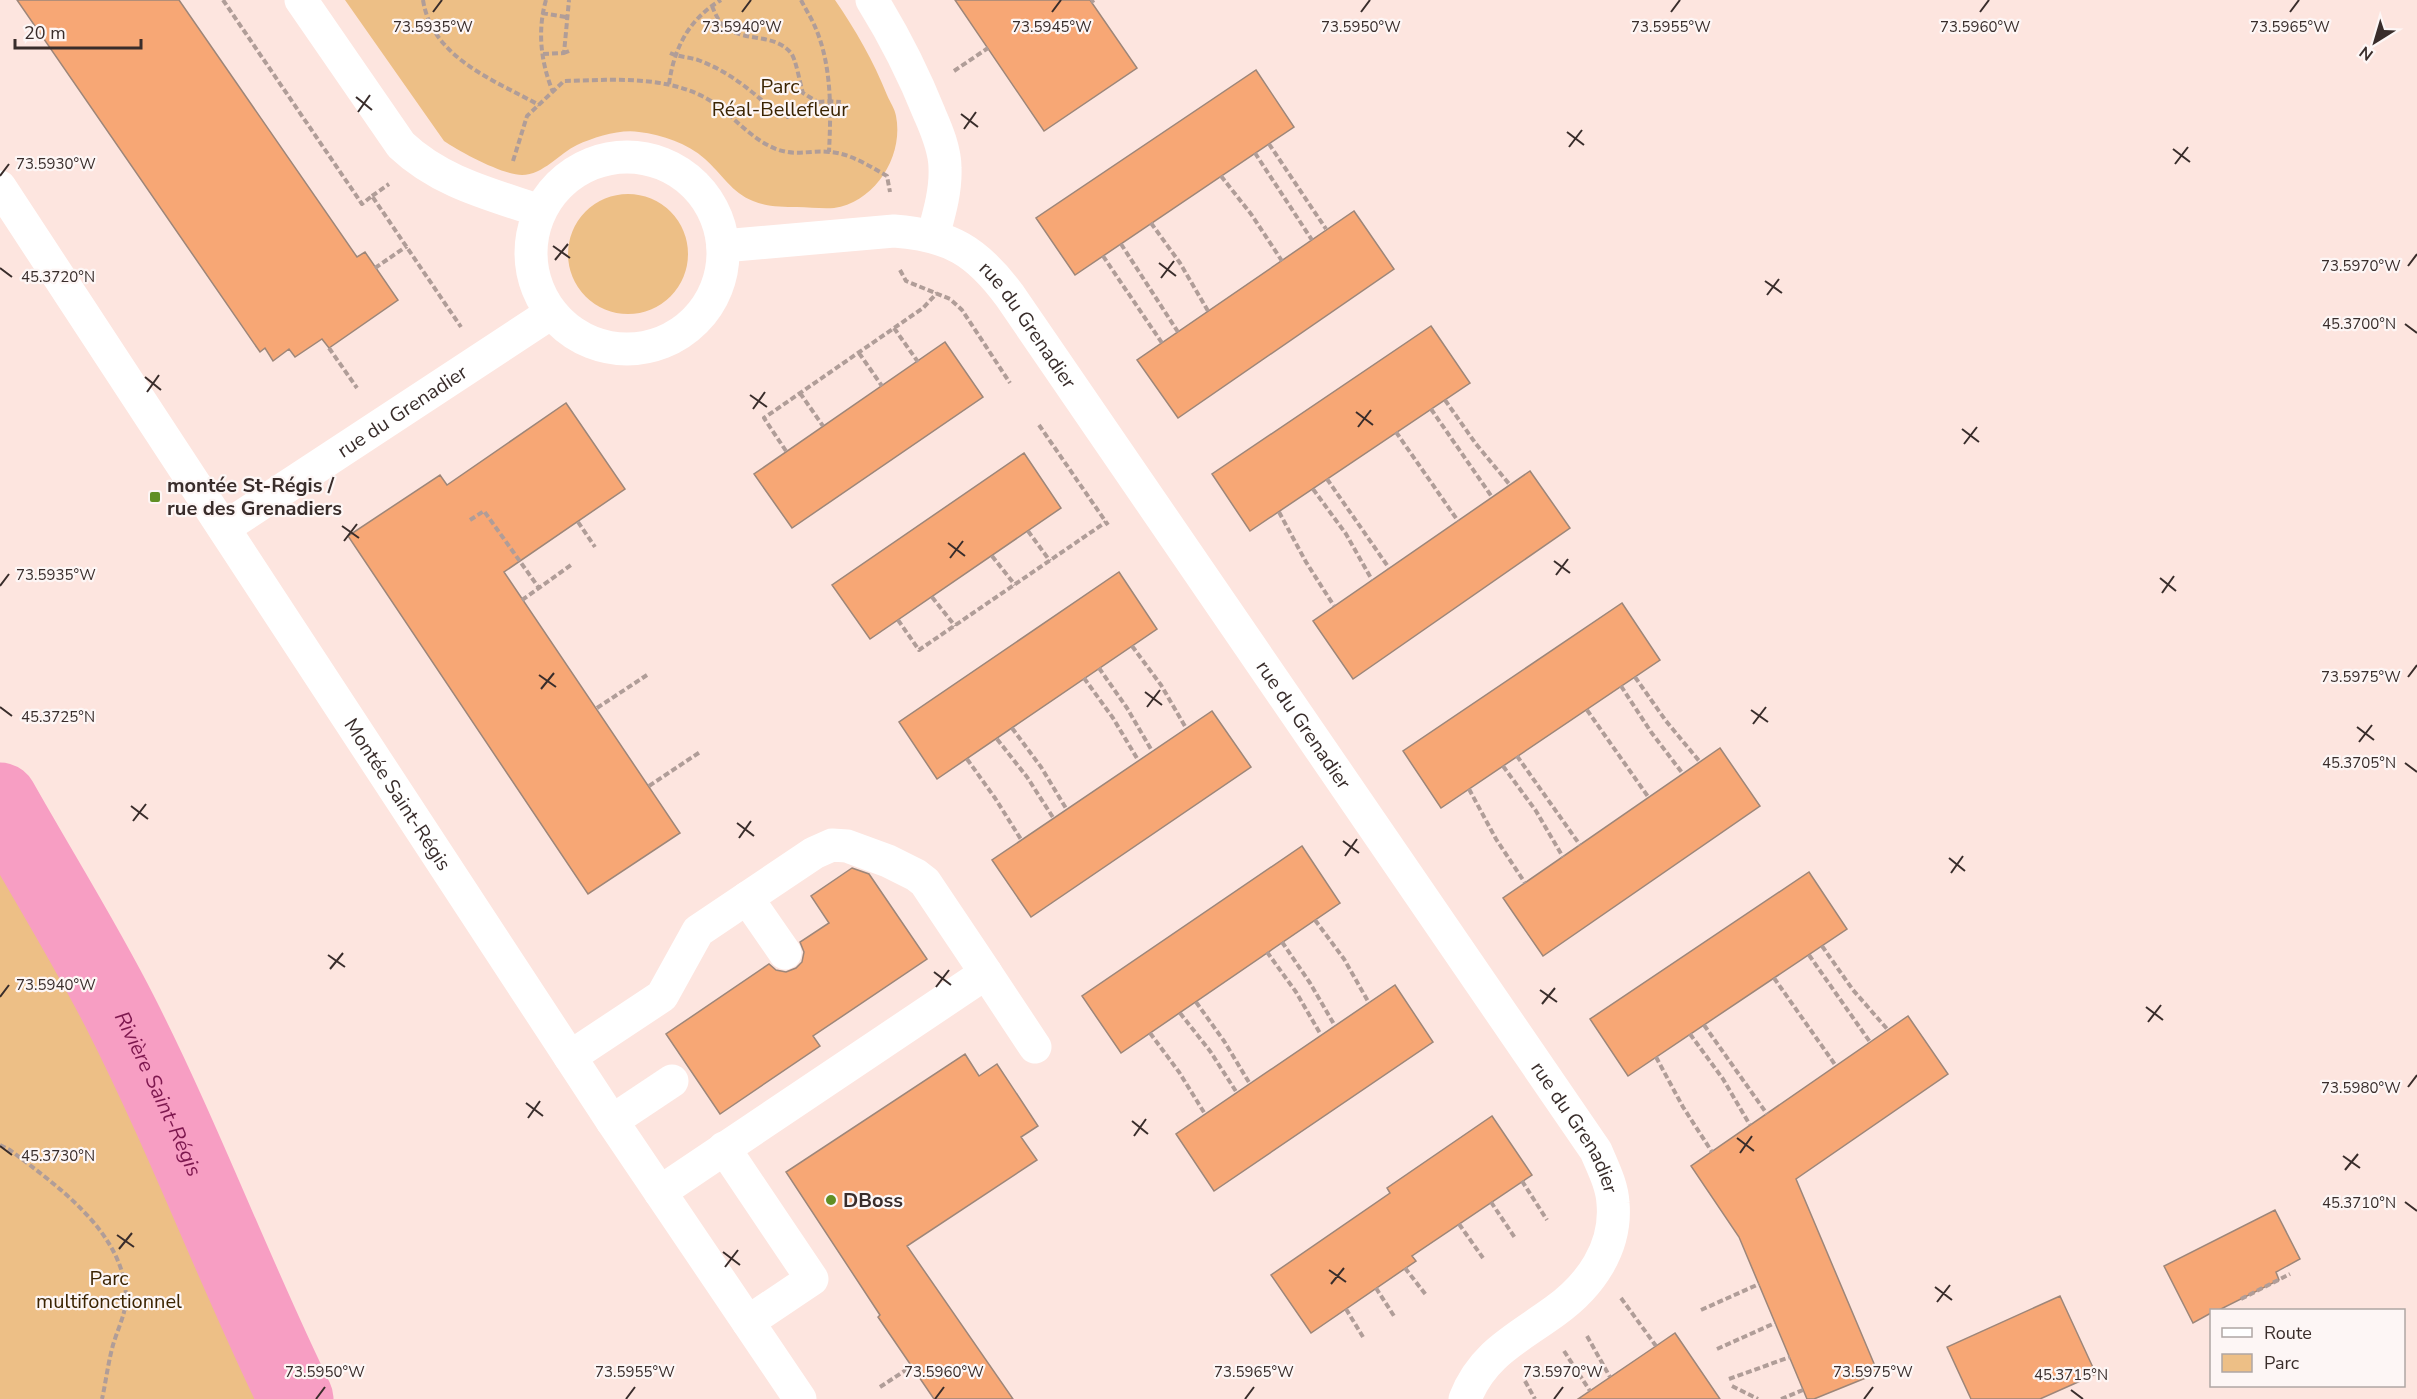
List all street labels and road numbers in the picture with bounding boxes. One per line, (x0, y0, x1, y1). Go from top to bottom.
street label: rue du Grenadier (973, 255, 1082, 394)
street label: rue du Grenadier (332, 359, 473, 464)
street label: rue du Grenadier (1250, 655, 1357, 795)
street label: Montée Saint-Régis (338, 713, 457, 876)
street label: rue du Grenadier (1524, 1056, 1624, 1196)

